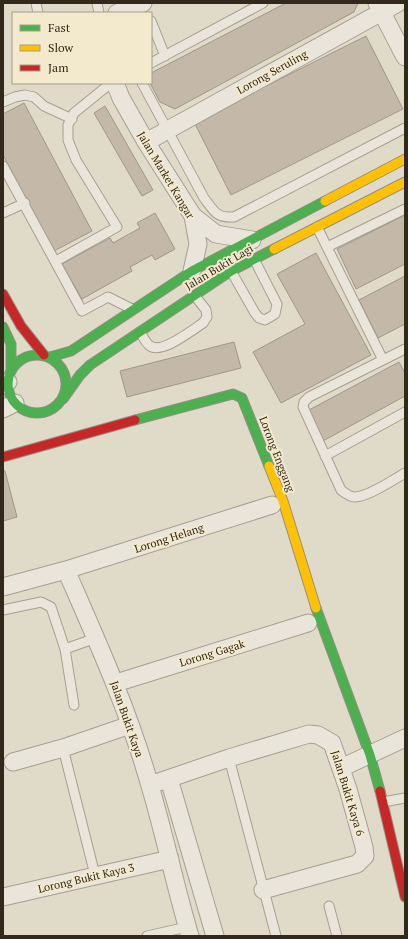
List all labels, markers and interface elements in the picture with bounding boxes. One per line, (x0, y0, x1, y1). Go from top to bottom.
legend (12, 12, 152, 84)
text: Fast (48, 20, 71, 35)
text: Slow (48, 40, 74, 55)
street label: Lorong Seruling (234, 47, 310, 97)
text: Jam (48, 60, 69, 75)
street label: Jalan Market Kangar (134, 129, 198, 222)
street label: Jalan Bukit Lagi (182, 241, 256, 293)
street label: Lorong Enggang (256, 414, 298, 494)
street label: Lorong Helang (133, 520, 206, 556)
street label: Lorong Gagak (178, 636, 247, 670)
street label: Jalan Bukit Kaya (107, 679, 147, 759)
street label: Jalan Bukit Kaya 6 (328, 749, 368, 837)
street label: Lorong Bukit Kaya 3 (36, 860, 136, 896)

